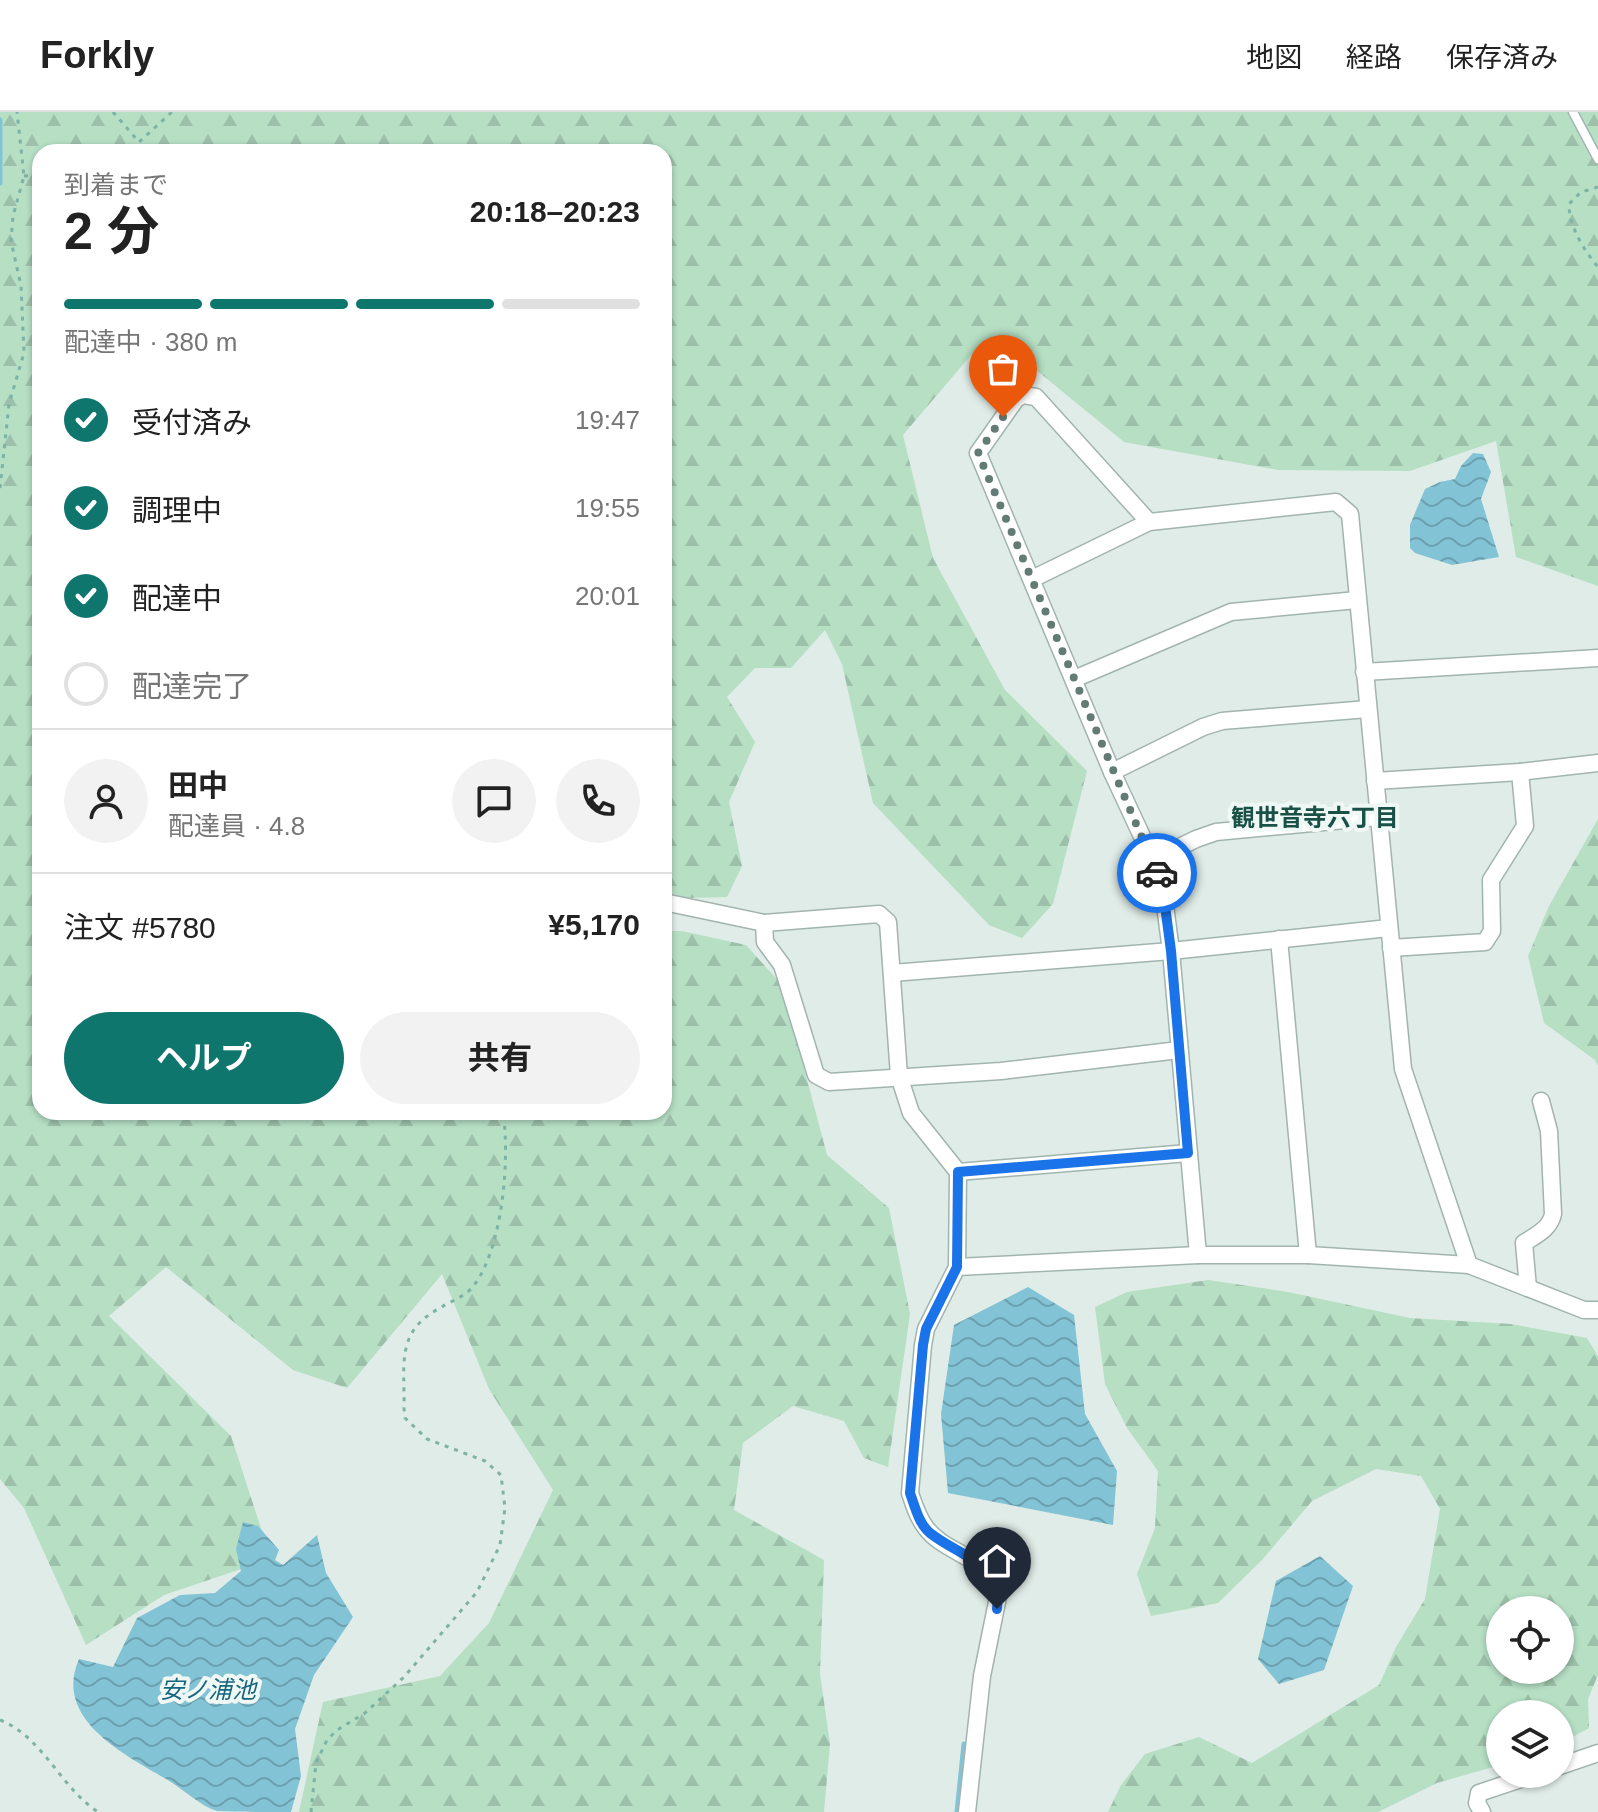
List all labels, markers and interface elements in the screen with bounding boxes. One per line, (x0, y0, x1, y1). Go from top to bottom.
text: Forkly (40, 34, 154, 76)
text: 地図 (1246, 42, 1302, 73)
text: 経路 (1346, 42, 1402, 73)
text: 保存済み (1446, 42, 1558, 73)
text: 到着まで (64, 170, 168, 200)
text: 20:18–20:23 (470, 195, 640, 228)
text: 2 分 (64, 202, 159, 260)
text: 配達中 · 380 m (64, 327, 237, 357)
pin (969, 335, 1037, 417)
icon: bag (981, 347, 1025, 391)
icon: check (64, 398, 108, 442)
text: 19:47 (575, 405, 640, 435)
text: 受付済み (132, 406, 252, 439)
icon: check (64, 486, 108, 530)
text: 19:55 (575, 493, 640, 523)
text: 調理中 (132, 494, 222, 527)
icon: check (64, 574, 108, 618)
text: 20:01 (575, 581, 640, 611)
text: 配達中 (132, 582, 222, 615)
text: 配達完了 (132, 670, 252, 703)
button: person (64, 759, 148, 843)
button: chat (452, 759, 536, 843)
button: phone (556, 759, 640, 843)
text: 田中 (168, 769, 228, 802)
district label: 観世音寺六丁目 (1231, 804, 1399, 831)
text: 配達員 · 4.8 (168, 811, 305, 841)
courier (1117, 833, 1197, 913)
icon: car (1135, 851, 1179, 895)
text: ¥5,170 (548, 908, 640, 941)
text: 注文 #5780 (64, 911, 216, 944)
button: ヘルプ (64, 1012, 344, 1104)
button: 共有 (360, 1012, 640, 1104)
pin (963, 1527, 1031, 1609)
icon: home (975, 1539, 1019, 1583)
map controls (1486, 1596, 1574, 1788)
button: locate (1486, 1596, 1574, 1684)
water label: 安ノ浦池 (160, 1676, 258, 1703)
button: layers (1486, 1700, 1574, 1788)

